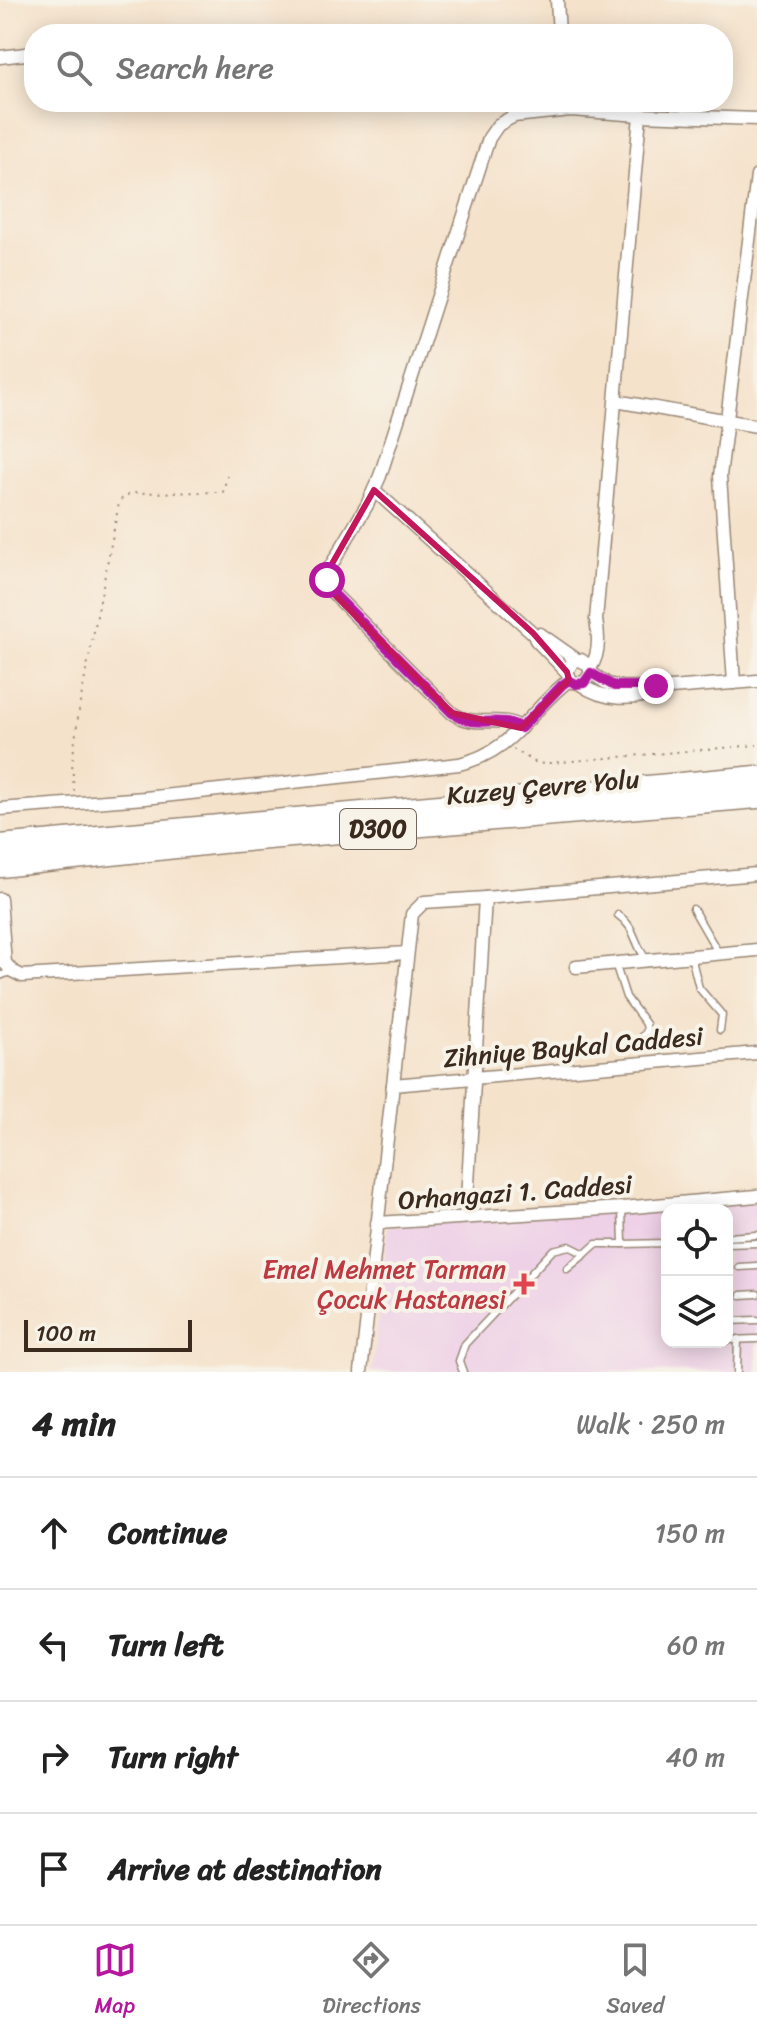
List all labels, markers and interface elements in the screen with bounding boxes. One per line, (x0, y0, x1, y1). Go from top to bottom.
search box (24, 24, 733, 112)
text: Search here (116, 41, 274, 95)
icon: search (52, 46, 96, 90)
route start (309, 562, 345, 598)
route end (638, 668, 674, 704)
street label: Kuzey Çevre Yolu (445, 756, 641, 818)
road number: D300 (340, 809, 416, 849)
street label: Zihniye Baykal Caddesi (441, 1013, 706, 1081)
street label: Orhangazi 1. Caddesi (396, 1161, 634, 1223)
map controls (661, 1204, 733, 1348)
button: locate (661, 1204, 733, 1276)
place label: Emel Mehmet Tarman Çocuk Hastanesi (262, 1246, 507, 1322)
marker: Emel Mehmet Tarman Çocuk Hastanesi (513, 1273, 535, 1295)
button: layers (661, 1276, 733, 1348)
text: 100 m (36, 1314, 96, 1353)
scale bar (24, 1316, 192, 1352)
text: 4 min (32, 1394, 116, 1454)
text: Walk · 250 m (576, 1401, 725, 1447)
text: Continue (108, 1506, 227, 1560)
text: 150 m (655, 1510, 725, 1556)
icon: ahead (32, 1511, 76, 1555)
text: Turn left (108, 1618, 224, 1672)
text: 60 m (667, 1622, 725, 1668)
icon: left (32, 1623, 76, 1667)
text: Turn right (108, 1730, 238, 1784)
text: 40 m (666, 1734, 725, 1780)
icon: right (32, 1735, 76, 1779)
text: Arrive at destination (108, 1842, 382, 1896)
icon: arrive (32, 1847, 76, 1891)
tab: Map (93, 1938, 137, 2025)
tab: Directions (322, 1938, 421, 2025)
tab: Saved (606, 1938, 664, 2025)

